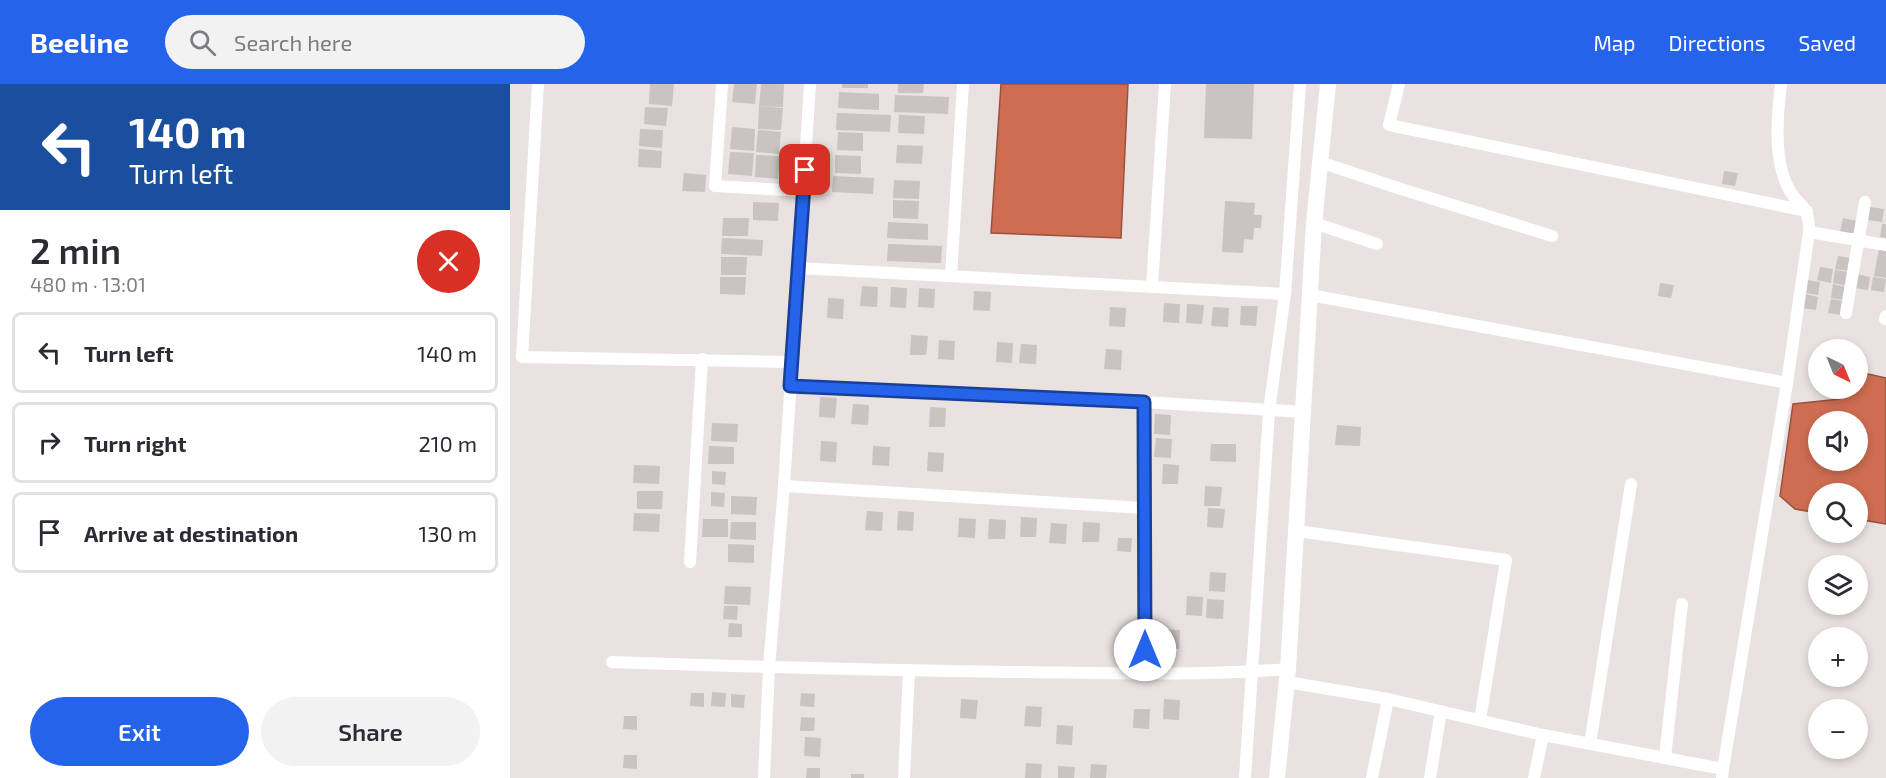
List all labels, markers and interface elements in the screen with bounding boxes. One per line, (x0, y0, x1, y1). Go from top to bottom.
search box (165, 15, 585, 69)
text: Beeline (30, 25, 129, 59)
icon: search (186, 26, 219, 59)
text: Search here (234, 29, 352, 55)
text: Map (1593, 30, 1636, 55)
text: Directions (1669, 30, 1765, 55)
text: Saved (1798, 30, 1856, 55)
text: 140 m (129, 106, 246, 156)
icon: left (30, 108, 108, 186)
pin (779, 144, 830, 195)
icon: arrive (788, 153, 821, 186)
text: Turn left (129, 157, 233, 189)
text: 2 min (30, 228, 121, 271)
button: close (417, 230, 480, 293)
text: 480 m · 13:01 (30, 272, 146, 296)
icon: left (33, 336, 66, 369)
north arrow (1808, 339, 1868, 399)
map controls (1808, 339, 1868, 759)
text: Turn left (84, 340, 173, 366)
text: 140 m (417, 340, 477, 366)
button: sound (1808, 411, 1868, 471)
icon: right (33, 426, 66, 459)
text: Turn right (84, 430, 186, 456)
text: 210 m (418, 430, 477, 456)
button: search (1808, 483, 1868, 543)
icon: arrive (33, 516, 66, 549)
text: Arrive at destination (84, 520, 298, 546)
text: 130 m (419, 520, 477, 546)
button: layers (1808, 555, 1868, 615)
position arrow (1113, 618, 1177, 682)
button: + (1808, 627, 1868, 687)
button: Exit (30, 697, 249, 766)
button: Share (261, 697, 480, 766)
button: − (1808, 699, 1868, 759)

